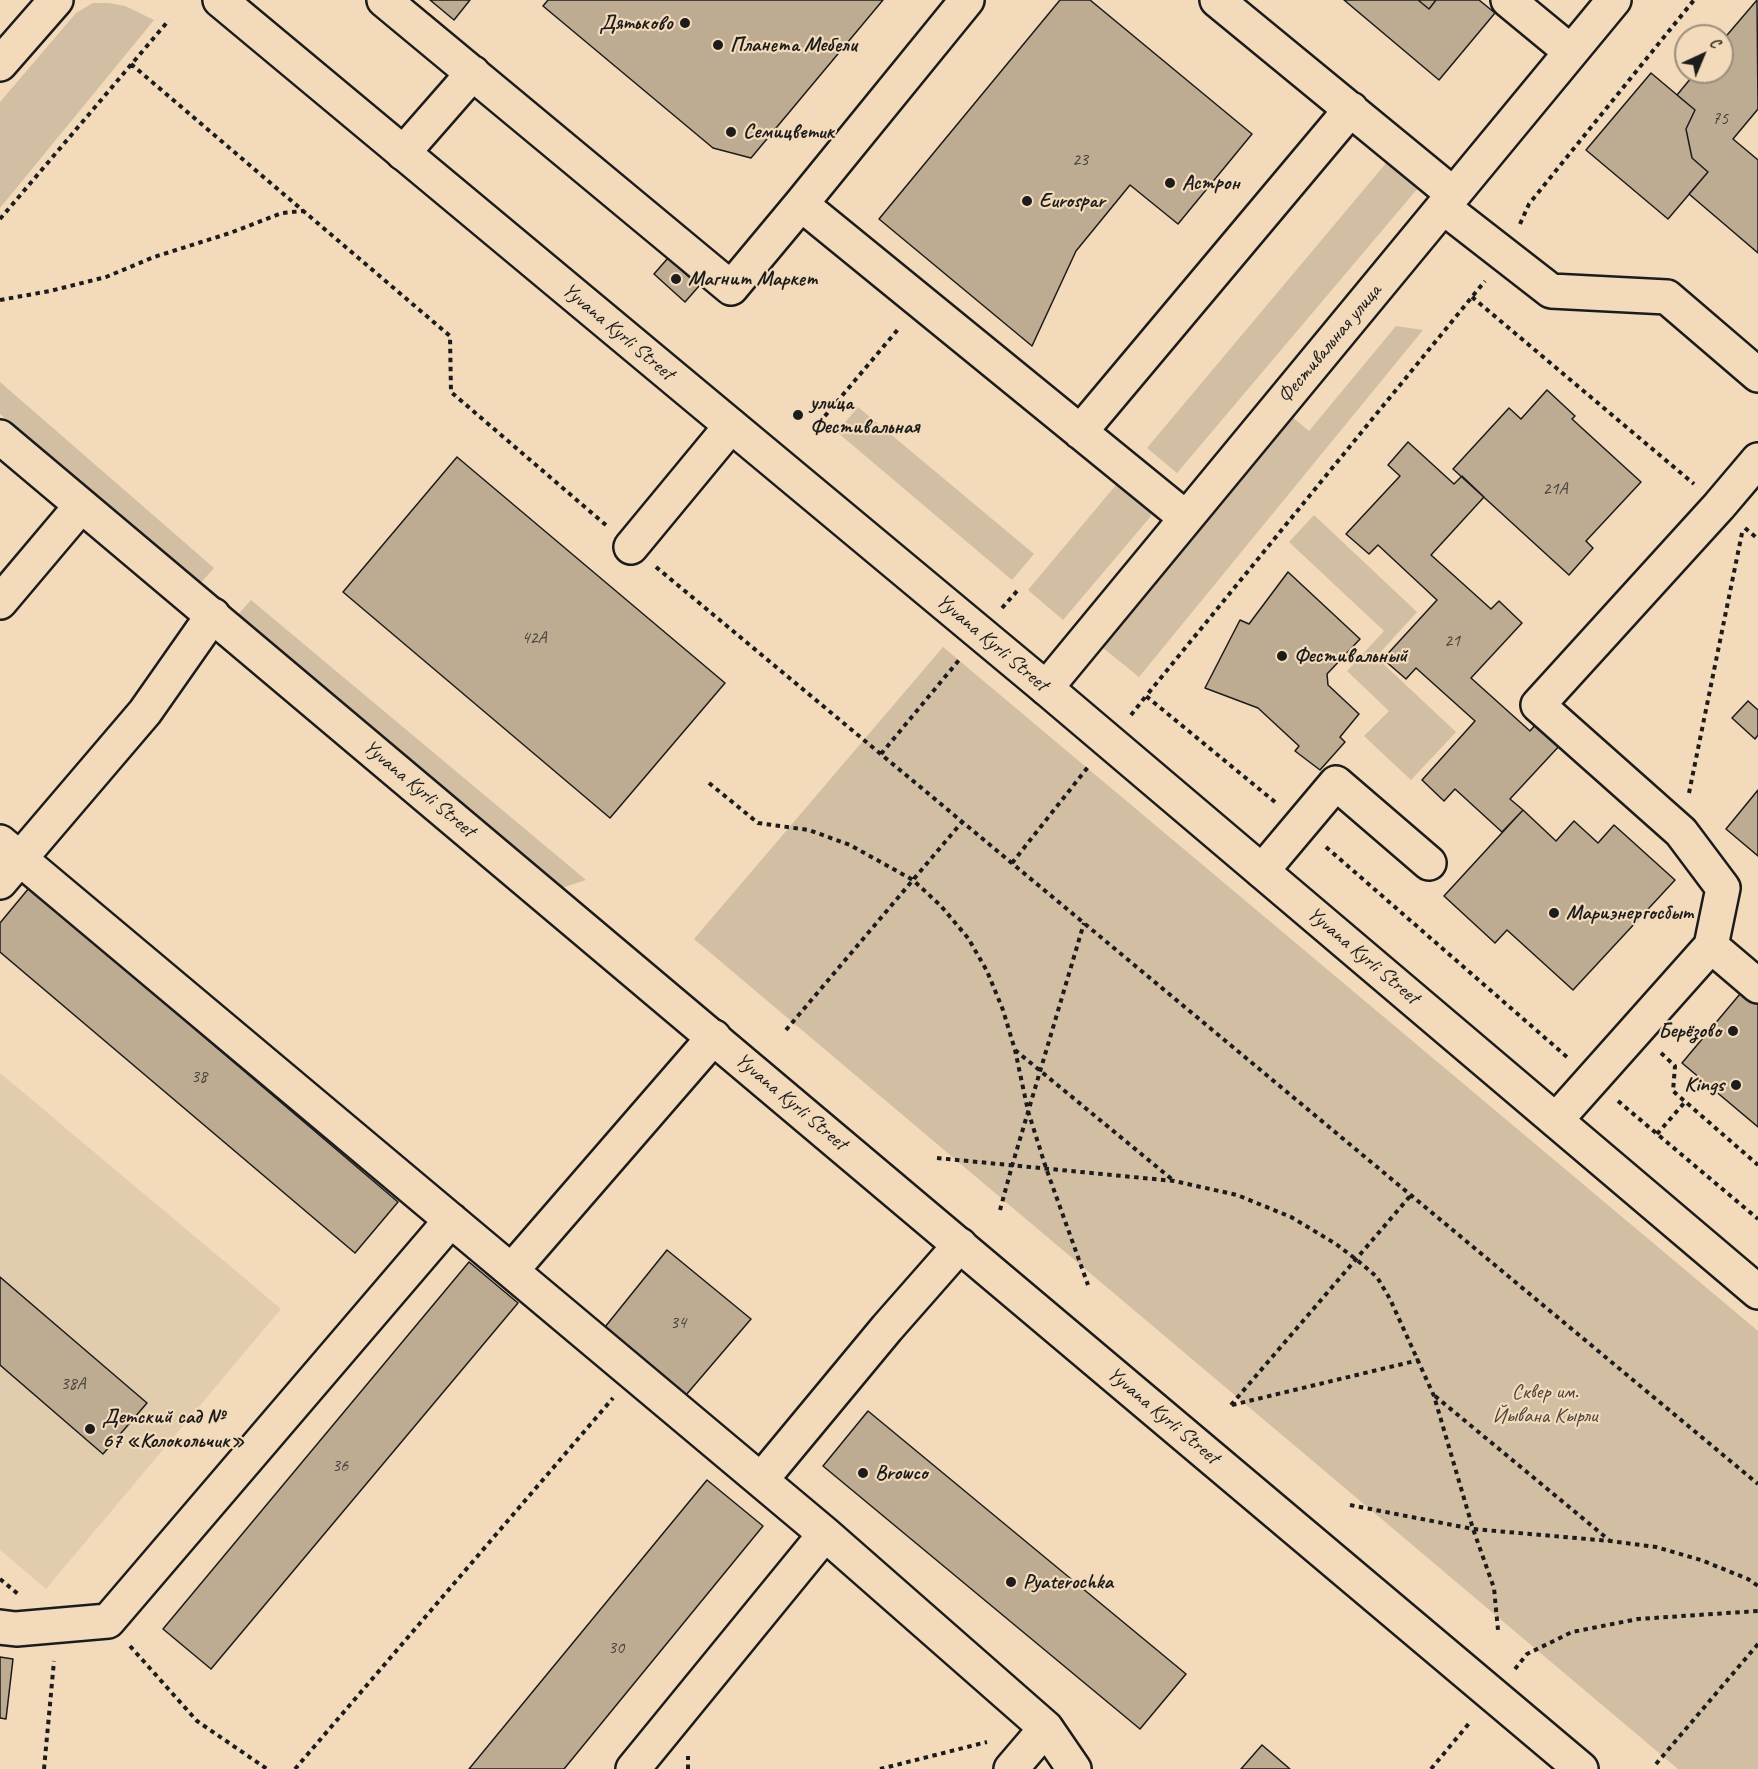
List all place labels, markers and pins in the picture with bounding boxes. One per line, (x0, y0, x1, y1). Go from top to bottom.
place label: Дятьково (599, 10, 673, 36)
marker: Дятьково (678, 16, 692, 30)
place label: Планета Мебели (730, 32, 857, 58)
marker: Планета Мебели (711, 38, 725, 52)
place label: Семицветик (743, 119, 834, 145)
marker: Семицветик (724, 125, 738, 139)
place label: Астрон (1182, 170, 1240, 196)
marker: Астрон (1163, 176, 1177, 190)
place label: Eurospar (1039, 188, 1105, 214)
marker: Eurospar (1020, 194, 1034, 208)
place label: Магнит Маркет (688, 266, 818, 292)
marker: Магнит Маркет (669, 272, 683, 286)
place label: улица Фестивальная (810, 390, 920, 440)
marker: улица Фестивальная (791, 408, 805, 422)
place label: Фестивальный (1294, 643, 1407, 669)
marker: Фестивальный (1275, 649, 1289, 663)
place label: Мариэнергосбыт (1566, 900, 1693, 926)
marker: Мариэнергосбыт (1547, 906, 1561, 920)
place label: Берёзово (1658, 1018, 1721, 1044)
marker: Берёзово (1726, 1024, 1740, 1038)
place label: Kings (1684, 1072, 1724, 1098)
marker: Kings (1729, 1078, 1743, 1092)
place label: Детский сад № 67 «Колокольчик» (102, 1404, 244, 1454)
marker: Детский сад № 67 «Колокольчик» (83, 1422, 97, 1436)
place label: Browco (875, 1460, 928, 1486)
marker: Browco (856, 1466, 870, 1480)
place label: Pyaterochka (1023, 1569, 1113, 1595)
marker: Pyaterochka (1004, 1575, 1018, 1589)

